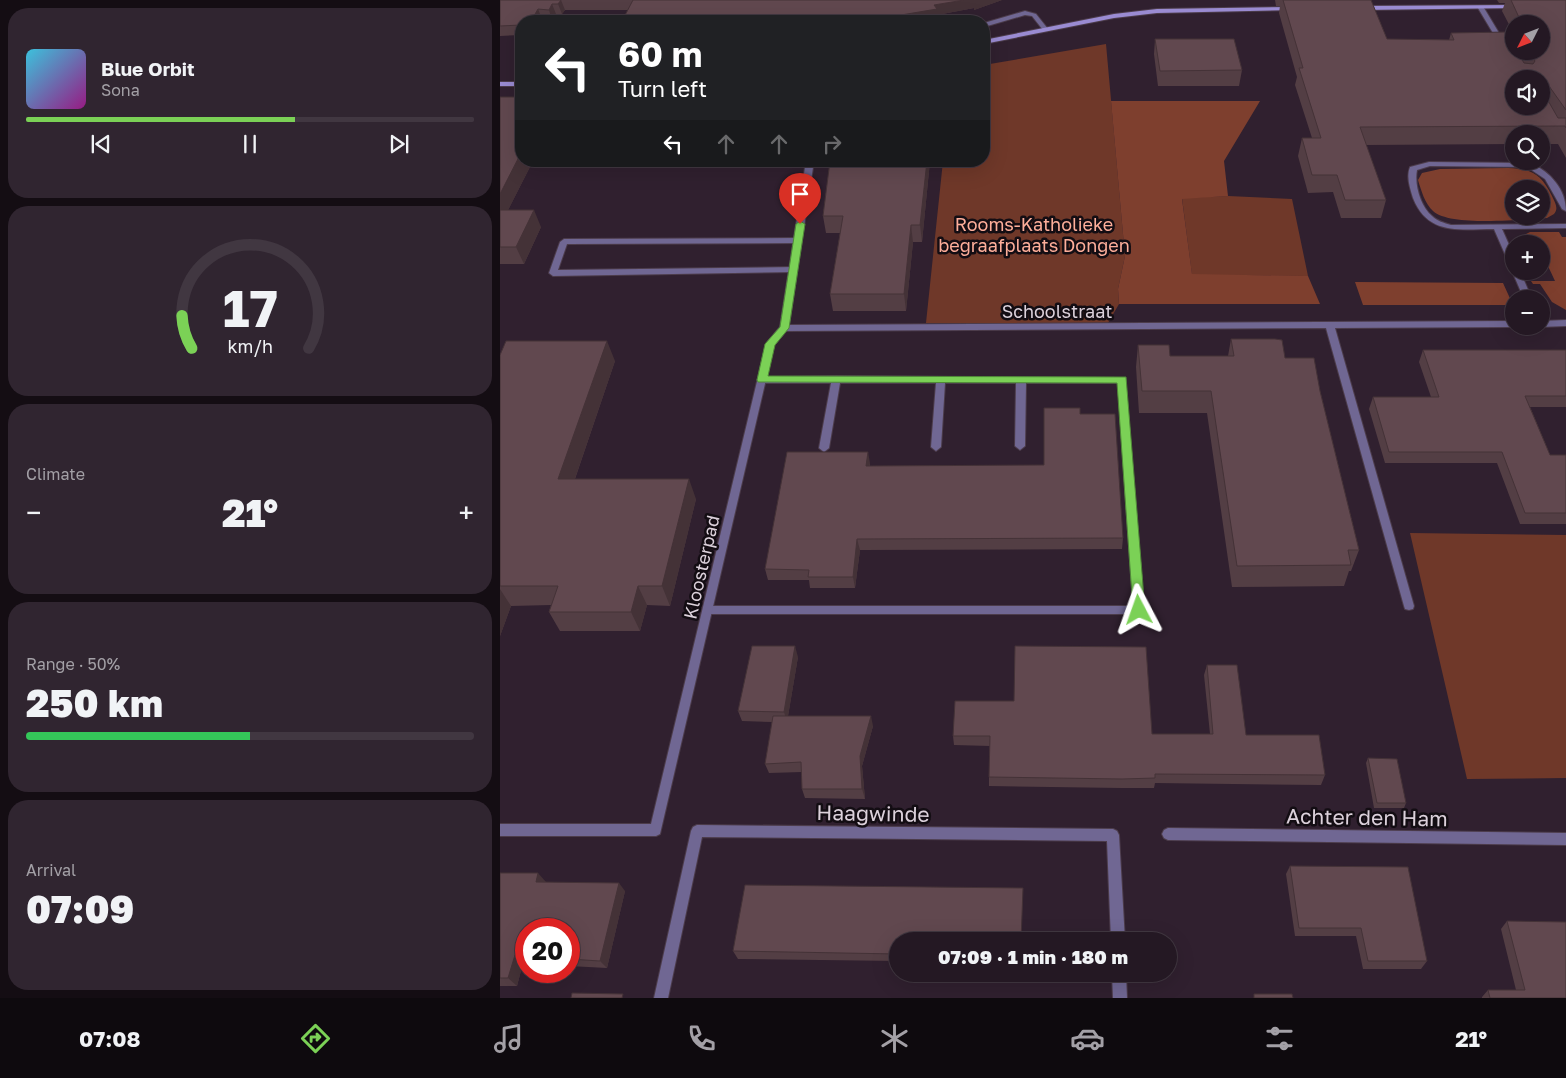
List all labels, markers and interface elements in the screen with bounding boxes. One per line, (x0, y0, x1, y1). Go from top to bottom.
north arrow (1505, 15, 1550, 60)
map controls (1505, 15, 1550, 335)
text: 60 m (618, 33, 702, 75)
icon: left (535, 35, 600, 100)
text: Blue Orbit (101, 57, 195, 80)
button: sound (1505, 70, 1550, 115)
text: Turn left (618, 75, 707, 102)
text: Sona (101, 80, 140, 100)
button: search (1505, 125, 1550, 170)
icon: previous (87, 130, 115, 158)
icon: pause (236, 130, 264, 158)
icon: next (385, 130, 413, 158)
icon: left (659, 130, 687, 158)
icon: ahead (712, 130, 740, 158)
icon: ahead (765, 130, 793, 158)
icon: right (818, 130, 846, 158)
pin (779, 173, 821, 224)
icon: arrive (786, 180, 814, 208)
button: layers (1505, 180, 1550, 225)
park label: Rooms-Katholieke begraafplaats Dongen (938, 213, 1130, 256)
button: + (1505, 235, 1550, 280)
text: 17 (222, 276, 278, 338)
button: − (1505, 290, 1550, 335)
street label: Schoolstraat (1002, 300, 1112, 322)
text: km/h (227, 335, 273, 357)
text: Climate (26, 464, 85, 484)
text: 21° (222, 490, 278, 535)
text: − (26, 496, 41, 529)
text: + (459, 496, 474, 529)
street label: Kloosterpad (678, 513, 724, 621)
position arrow (1112, 583, 1164, 635)
text: Range · 50% (26, 654, 120, 674)
text: 250 km (26, 680, 163, 725)
street label: Haagwinde (816, 799, 930, 827)
street label: Achter den Ham (1286, 803, 1448, 831)
text: Arrival (26, 860, 76, 880)
text: 07:09 (26, 886, 134, 931)
speed limit sign: 20 (515, 918, 580, 983)
text: 07:09 · 1 min · 180 m (938, 945, 1128, 968)
icon: directions (298, 1021, 333, 1056)
icon: music (491, 1021, 526, 1056)
icon: phone (684, 1021, 719, 1056)
icon: climate (877, 1021, 912, 1056)
icon: car (1070, 1021, 1105, 1056)
icon: filters (1262, 1021, 1297, 1056)
text: 07:08 (79, 1025, 141, 1052)
text: 21° (1455, 1025, 1487, 1052)

